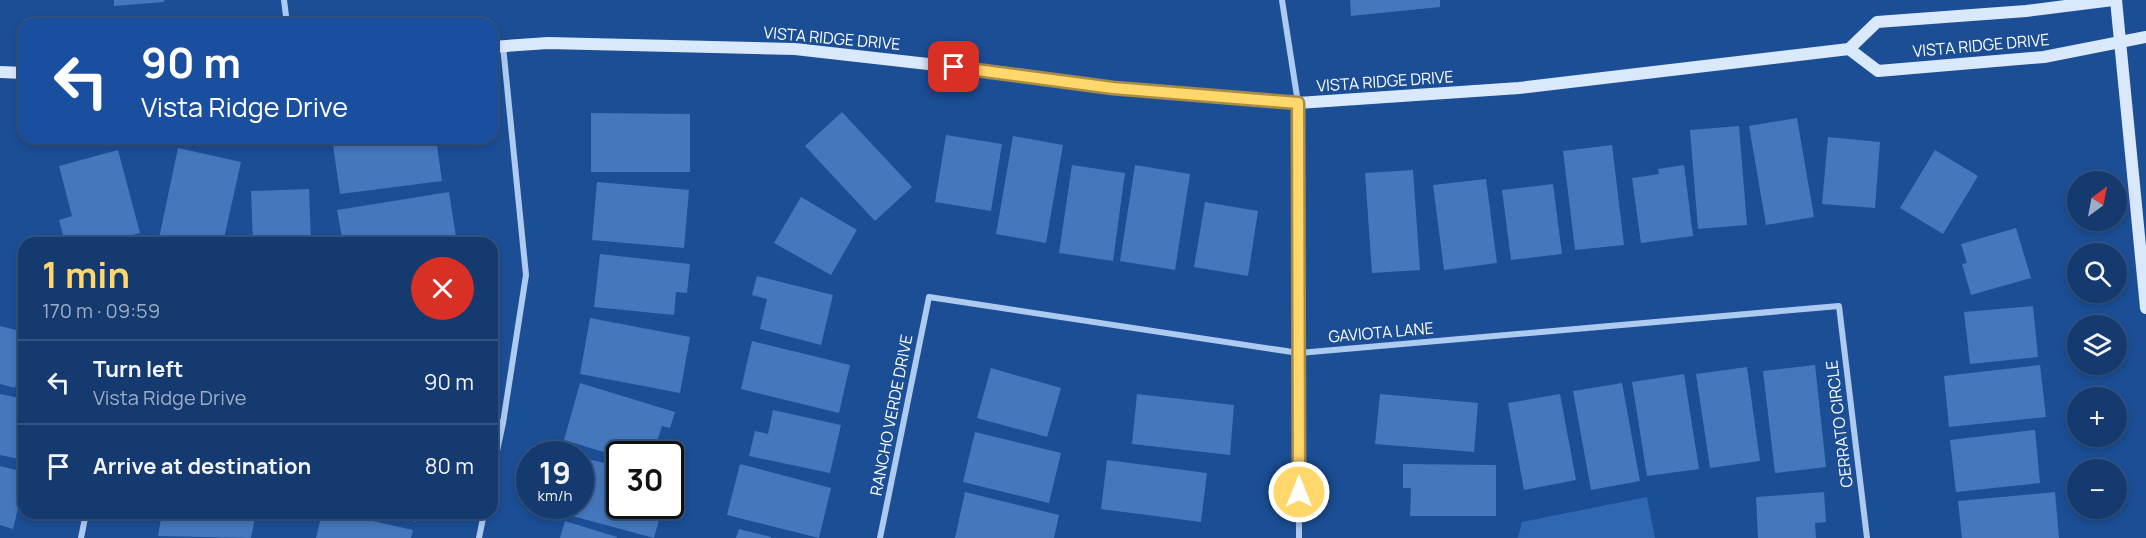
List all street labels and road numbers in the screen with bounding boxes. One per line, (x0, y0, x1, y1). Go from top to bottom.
street label: VISTA RIDGE DRIVE (763, 21, 901, 55)
street label: VISTA RIDGE DRIVE (1912, 28, 2050, 62)
street label: VISTA RIDGE DRIVE (1316, 65, 1454, 97)
street label: GAVIOTA LANE (1327, 316, 1435, 348)
street label: RANCHO VERDE DRIVE (865, 333, 917, 497)
street label: CERRATO CIRCLE (1820, 359, 1858, 489)

